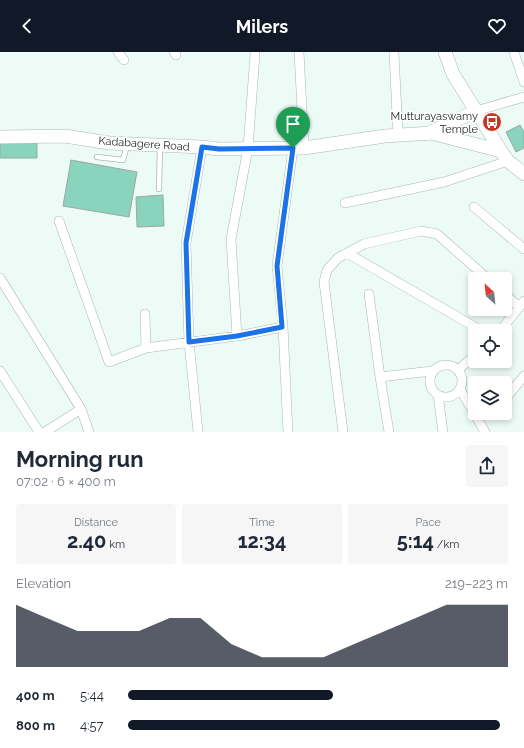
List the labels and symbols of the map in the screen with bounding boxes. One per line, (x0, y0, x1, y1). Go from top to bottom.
pin (276, 107, 310, 148)
place label: Mutturayaswamy Temple (390, 110, 479, 136)
bus stop icon: Mutturayaswamy Temple (481, 111, 503, 133)
street label: Kadabagere Road (98, 134, 190, 154)
north arrow (468, 272, 512, 316)

